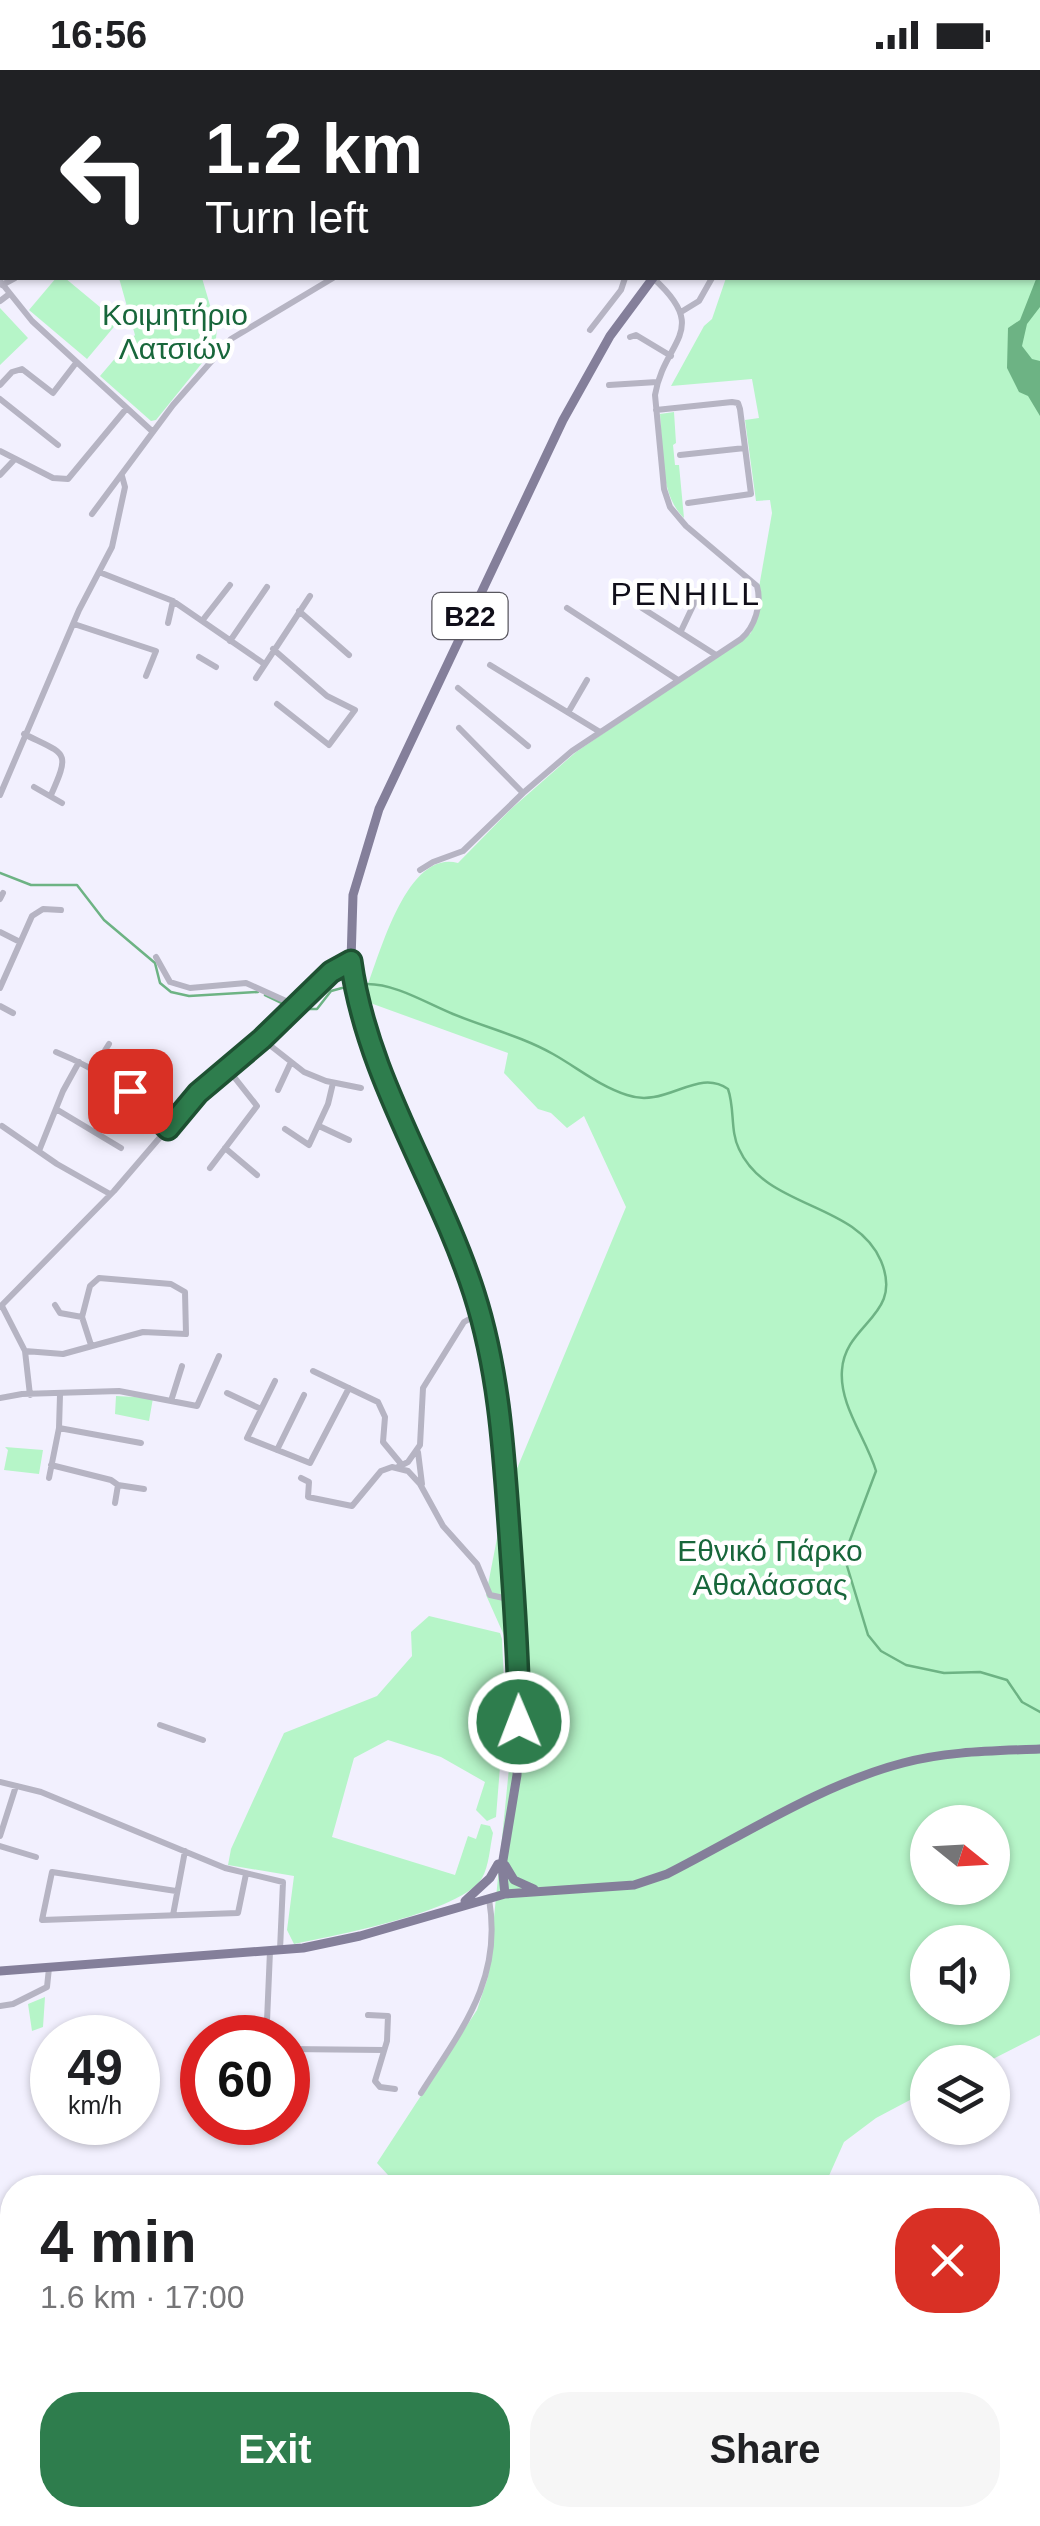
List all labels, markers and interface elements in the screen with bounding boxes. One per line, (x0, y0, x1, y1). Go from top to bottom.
text: 16:56 (50, 14, 147, 56)
icon: left (40, 110, 170, 240)
text: 1.2 km (205, 110, 423, 188)
text: Turn left (205, 192, 368, 243)
park label: Κοιμητήριο Λατσιών (102, 298, 248, 365)
district label: PENHILL (611, 576, 761, 612)
road number: B22 (432, 593, 508, 639)
pin (88, 1049, 173, 1134)
icon: arrive (103, 1064, 158, 1119)
park label: Εθνικό Πάρκο Αθαλάσσας (677, 1534, 863, 1601)
position arrow (467, 1670, 571, 1774)
north arrow (910, 1805, 1010, 1905)
map controls (910, 1805, 1010, 2145)
button: sound (910, 1925, 1010, 2025)
speed limit sign: 60 (180, 2015, 310, 2145)
text: 49 (67, 2040, 123, 2096)
button: layers (910, 2045, 1010, 2145)
text: km/h (68, 2091, 122, 2119)
text: 4 min (40, 2208, 197, 2275)
button: close (895, 2208, 1000, 2313)
text: 1.6 km · 17:00 (40, 2279, 245, 2315)
button: Exit (40, 2392, 510, 2507)
button: Share (530, 2392, 1000, 2507)

